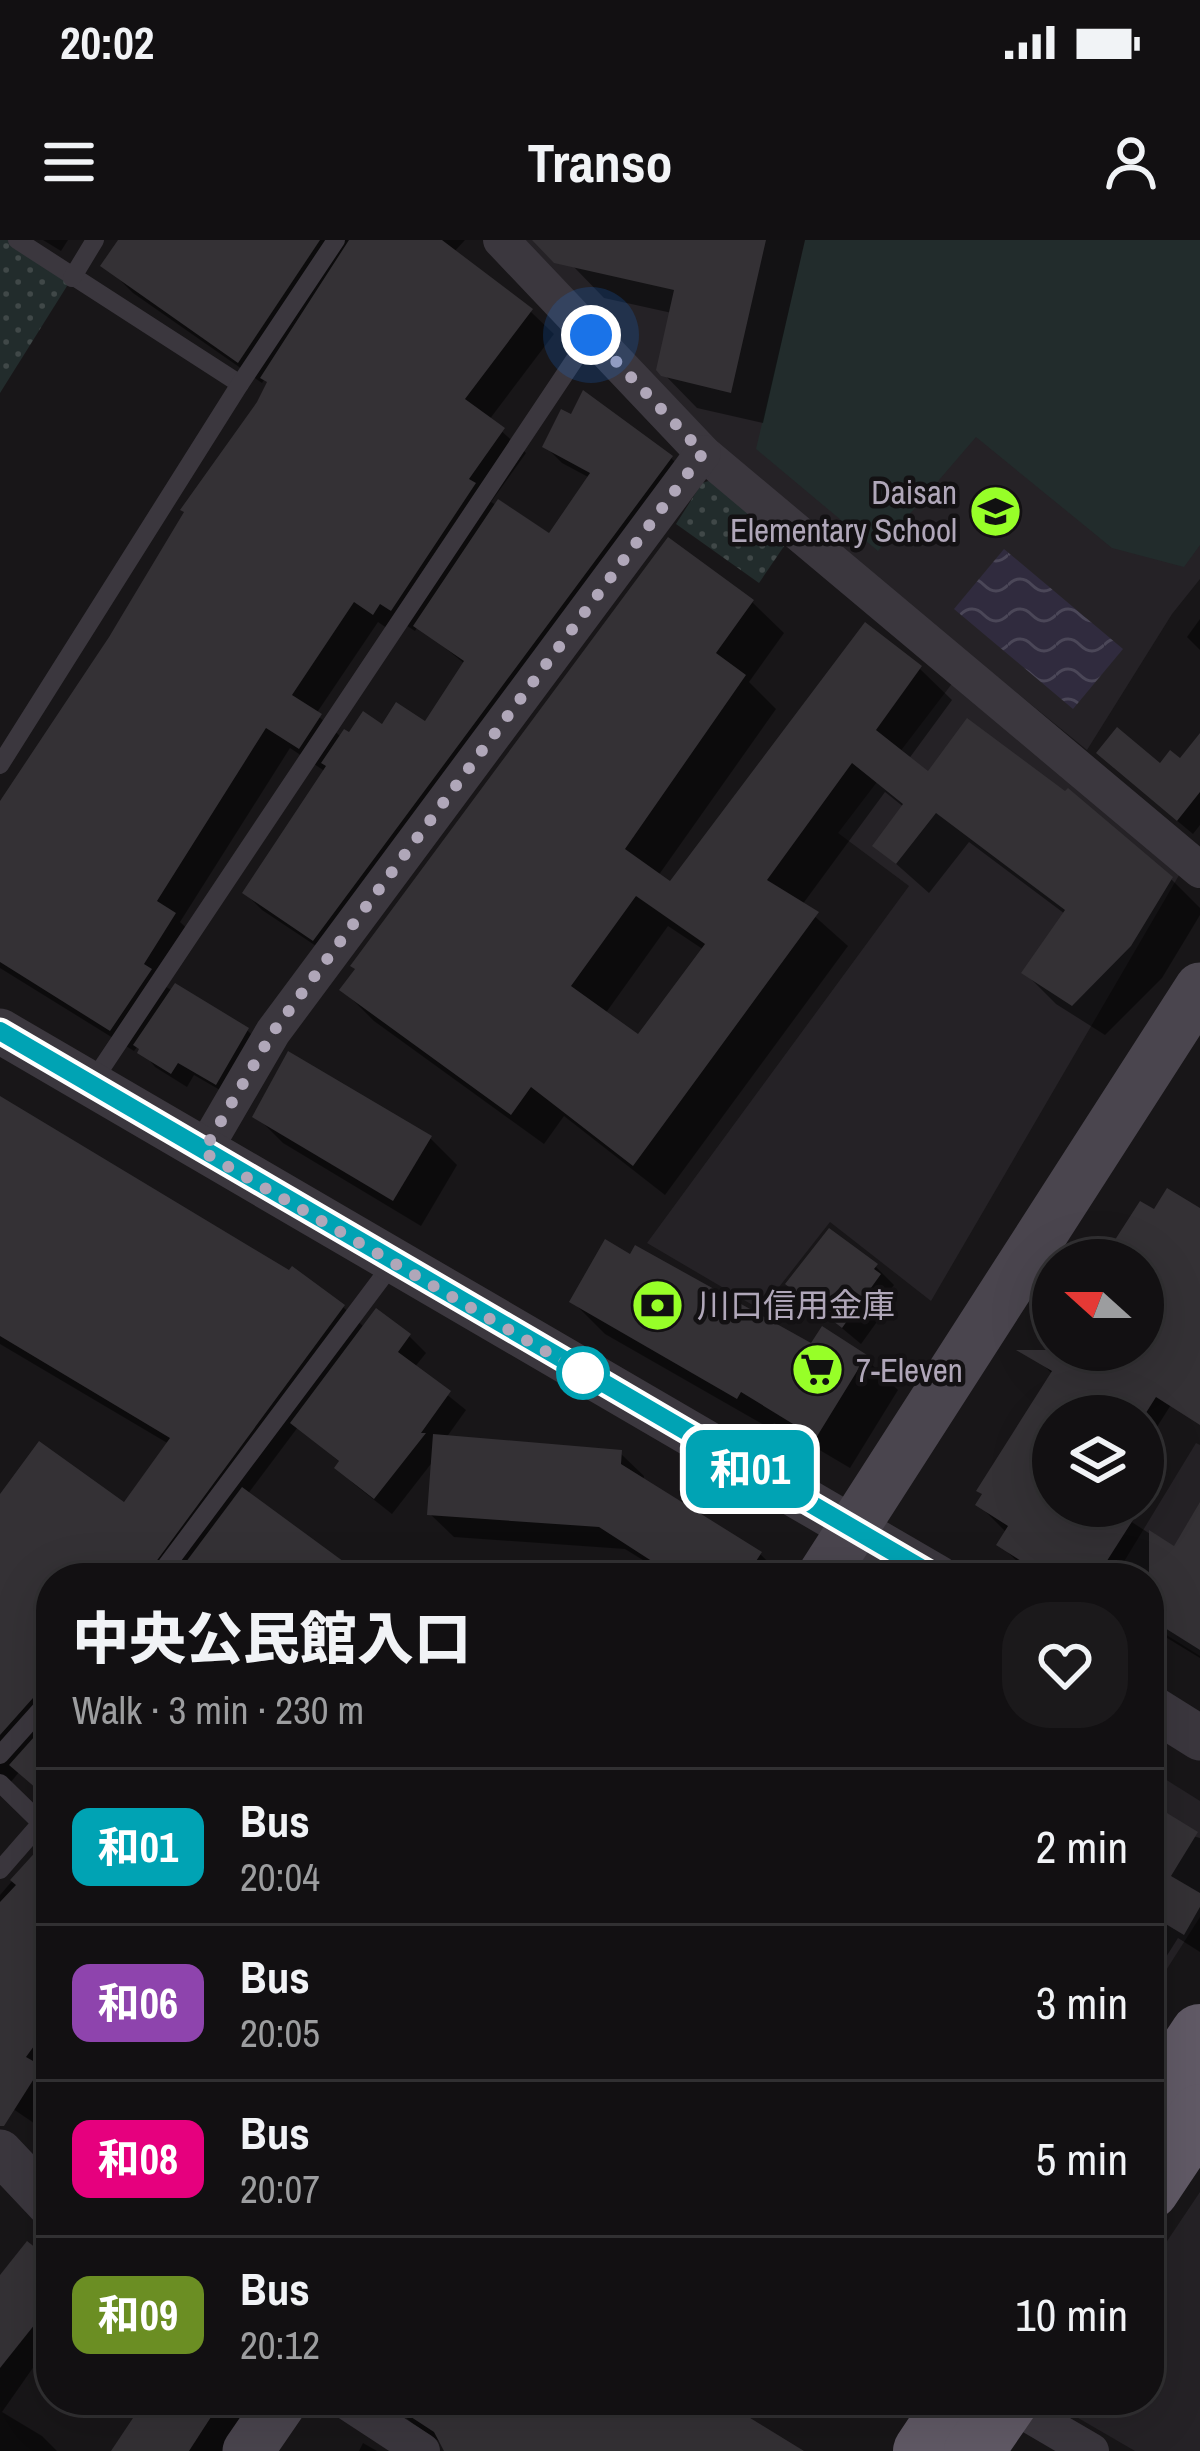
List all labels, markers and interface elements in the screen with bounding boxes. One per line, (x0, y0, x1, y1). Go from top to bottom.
text: 20:02 (60, 12, 154, 73)
text: Transo (527, 126, 673, 199)
icon: menu (36, 129, 102, 195)
icon: person (1098, 129, 1164, 195)
your location (561, 305, 621, 365)
place label: Daisan Elementary School (730, 470, 957, 552)
school or university icon: Daisan Elementary School (968, 483, 1024, 539)
north arrow (1032, 1239, 1164, 1371)
map controls (1032, 1239, 1164, 1527)
bank icon: 川口信用金庫 (630, 1277, 686, 1333)
place label: 川口信用金庫 (697, 1283, 895, 1327)
supermarket icon: 7-Eleven (789, 1342, 845, 1398)
unlabelled marker (558, 1348, 608, 1398)
place label: 7-Eleven (856, 1348, 963, 1392)
button: layers (1032, 1395, 1164, 1527)
line badge: 和01 (681, 1430, 819, 1508)
text: 和01 (710, 1441, 790, 1497)
text: 中央公民館入口 (72, 1600, 471, 1677)
button: heart (1002, 1602, 1128, 1728)
text: Walk · 3 min · 230 m (72, 1684, 364, 1736)
text: Bus (240, 1790, 310, 1851)
text: 2 min (1036, 1816, 1128, 1877)
text: 和01 (98, 1819, 178, 1875)
text: 20:04 (240, 1851, 320, 1903)
text: Bus (240, 1946, 310, 2007)
text: 3 min (1036, 1972, 1128, 2033)
text: 和06 (98, 1975, 178, 2031)
text: 20:05 (240, 2007, 320, 2059)
text: Bus (240, 2102, 310, 2163)
text: 5 min (1036, 2128, 1128, 2189)
text: 和08 (98, 2131, 178, 2187)
text: 20:07 (240, 2163, 320, 2215)
text: Bus (240, 2258, 310, 2319)
text: 10 min (1015, 2284, 1128, 2345)
text: 和09 (98, 2287, 178, 2343)
text: 20:12 (240, 2319, 320, 2371)

